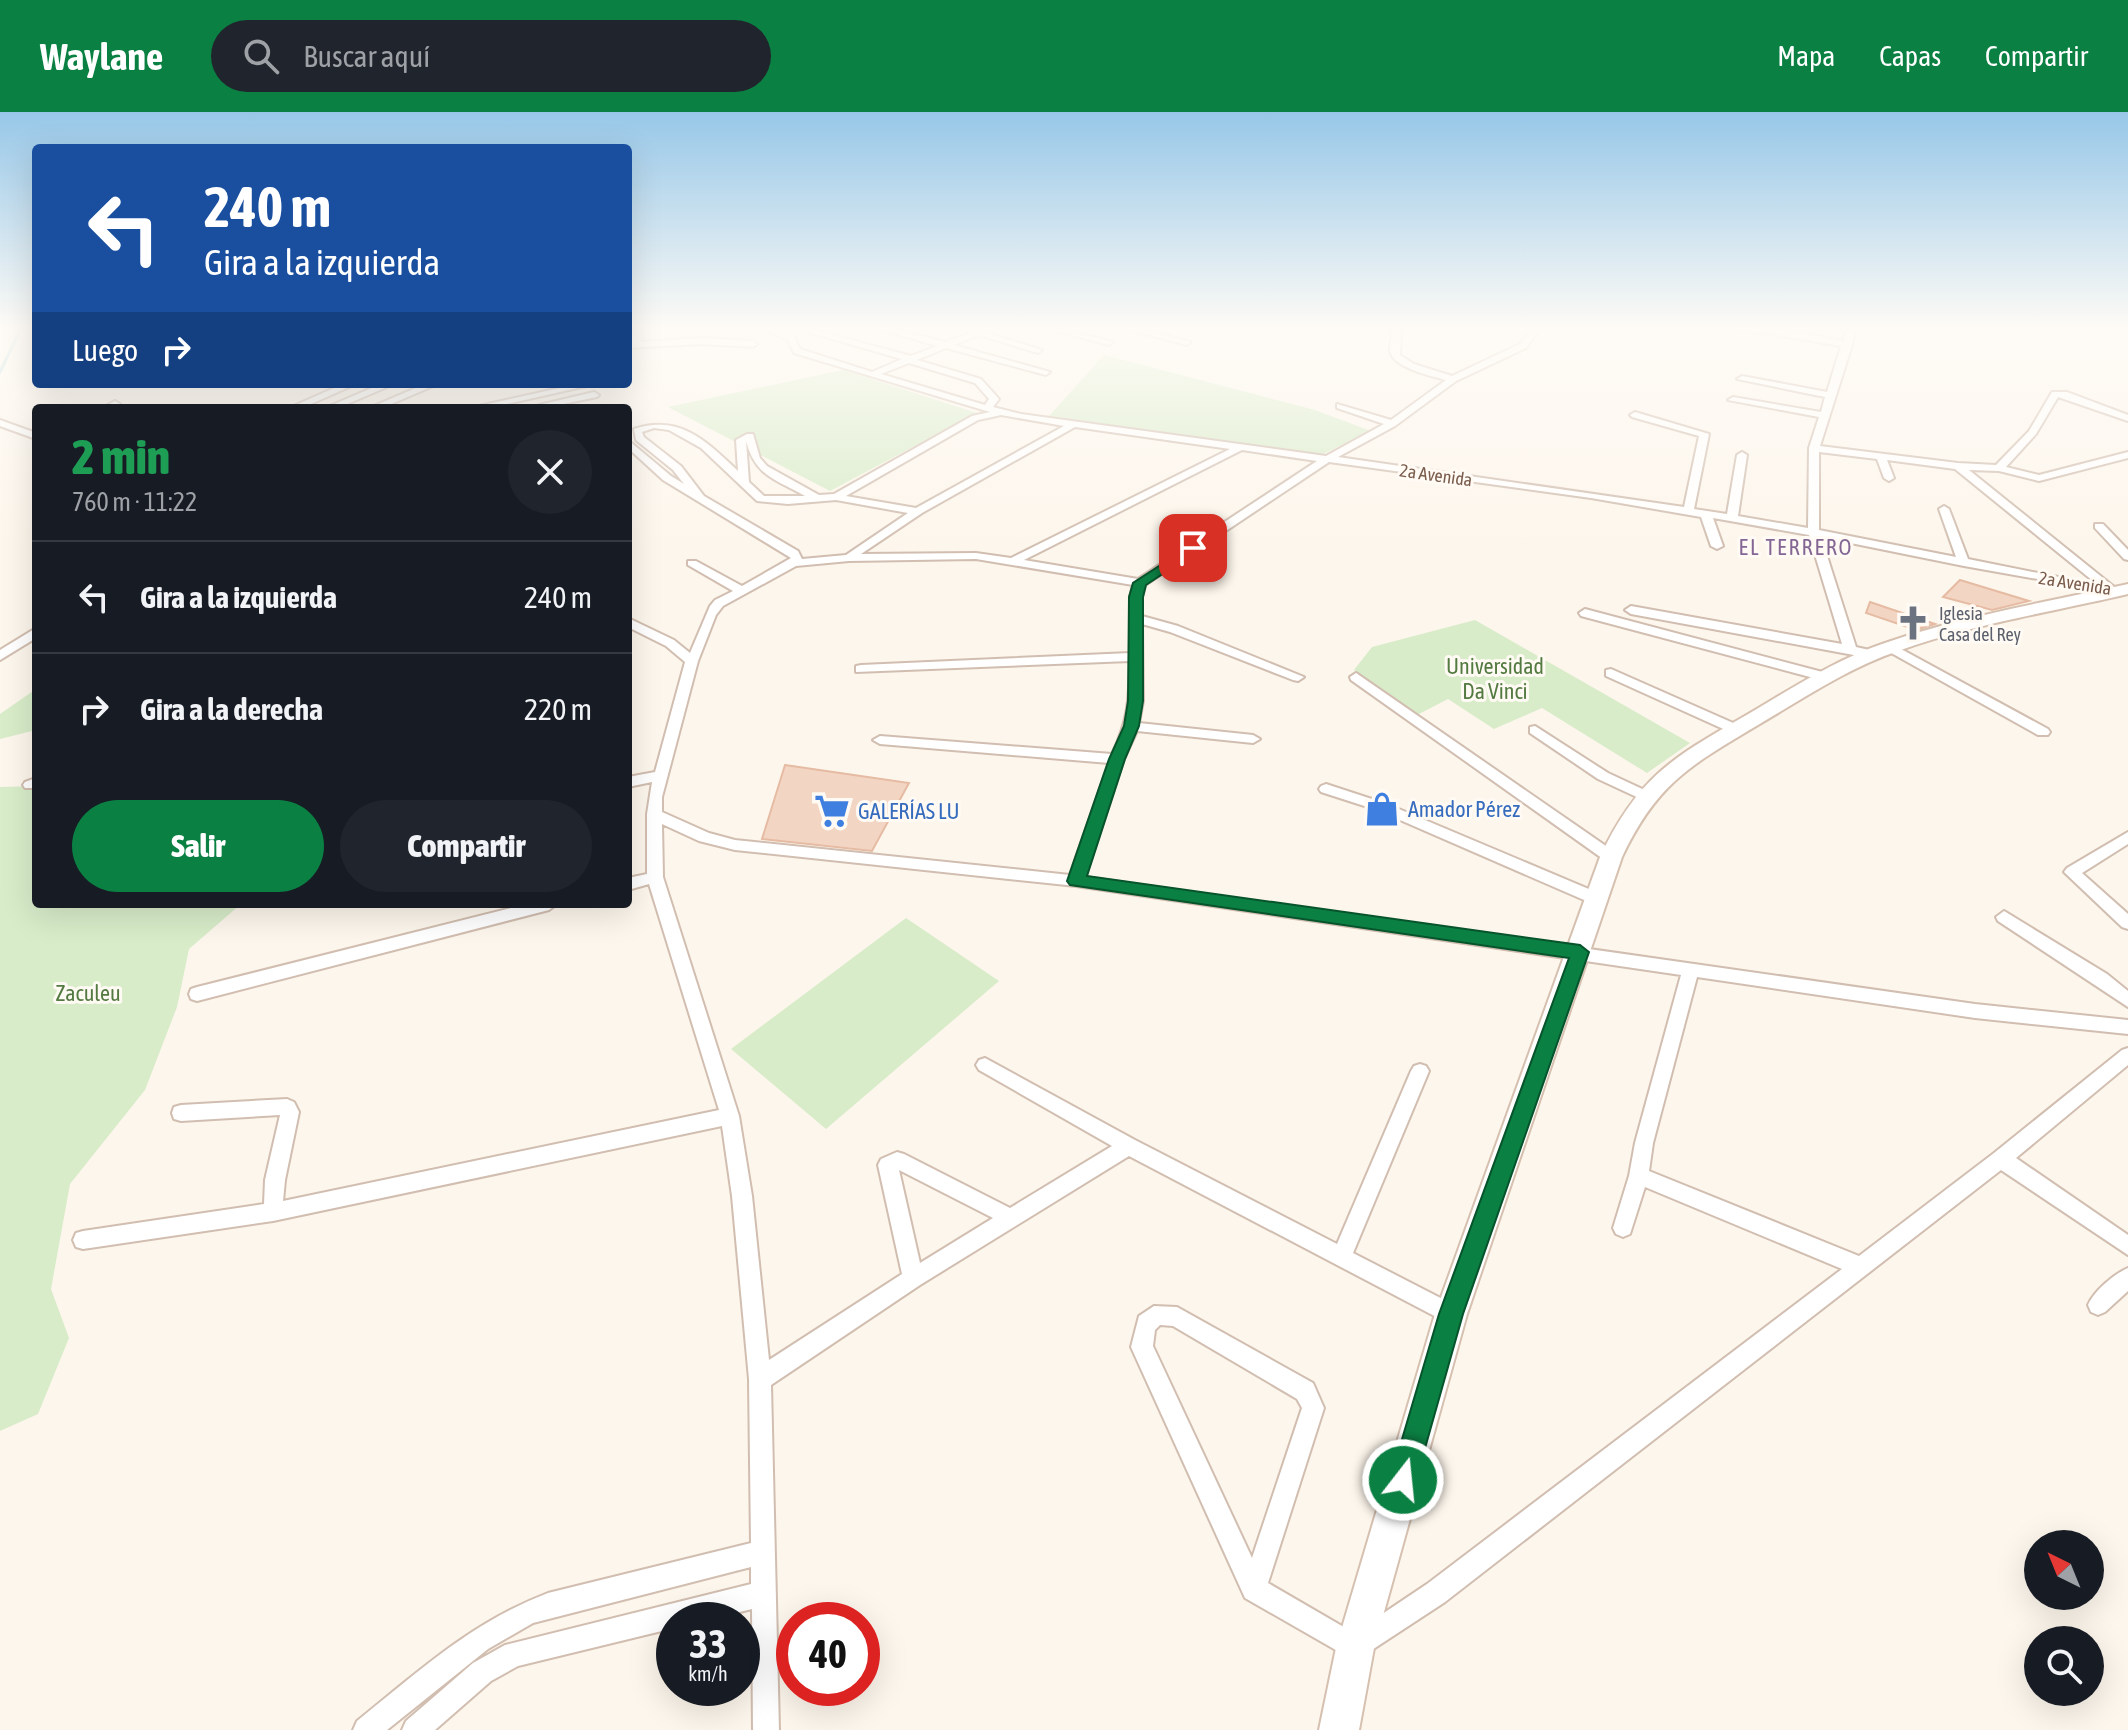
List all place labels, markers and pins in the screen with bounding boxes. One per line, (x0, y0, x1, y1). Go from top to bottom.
pin (1159, 514, 1227, 582)
place label: Iglesia Casa del Rey (1939, 603, 2021, 645)
church icon: Iglesia Casa del Rey (1894, 604, 1932, 642)
shop icon: Amador Pérez (1363, 790, 1401, 828)
supermarket icon: GALERÍAS LU (813, 792, 851, 830)
place label: Amador Pérez (1408, 796, 1520, 822)
place label: GALERÍAS LU (858, 798, 959, 824)

